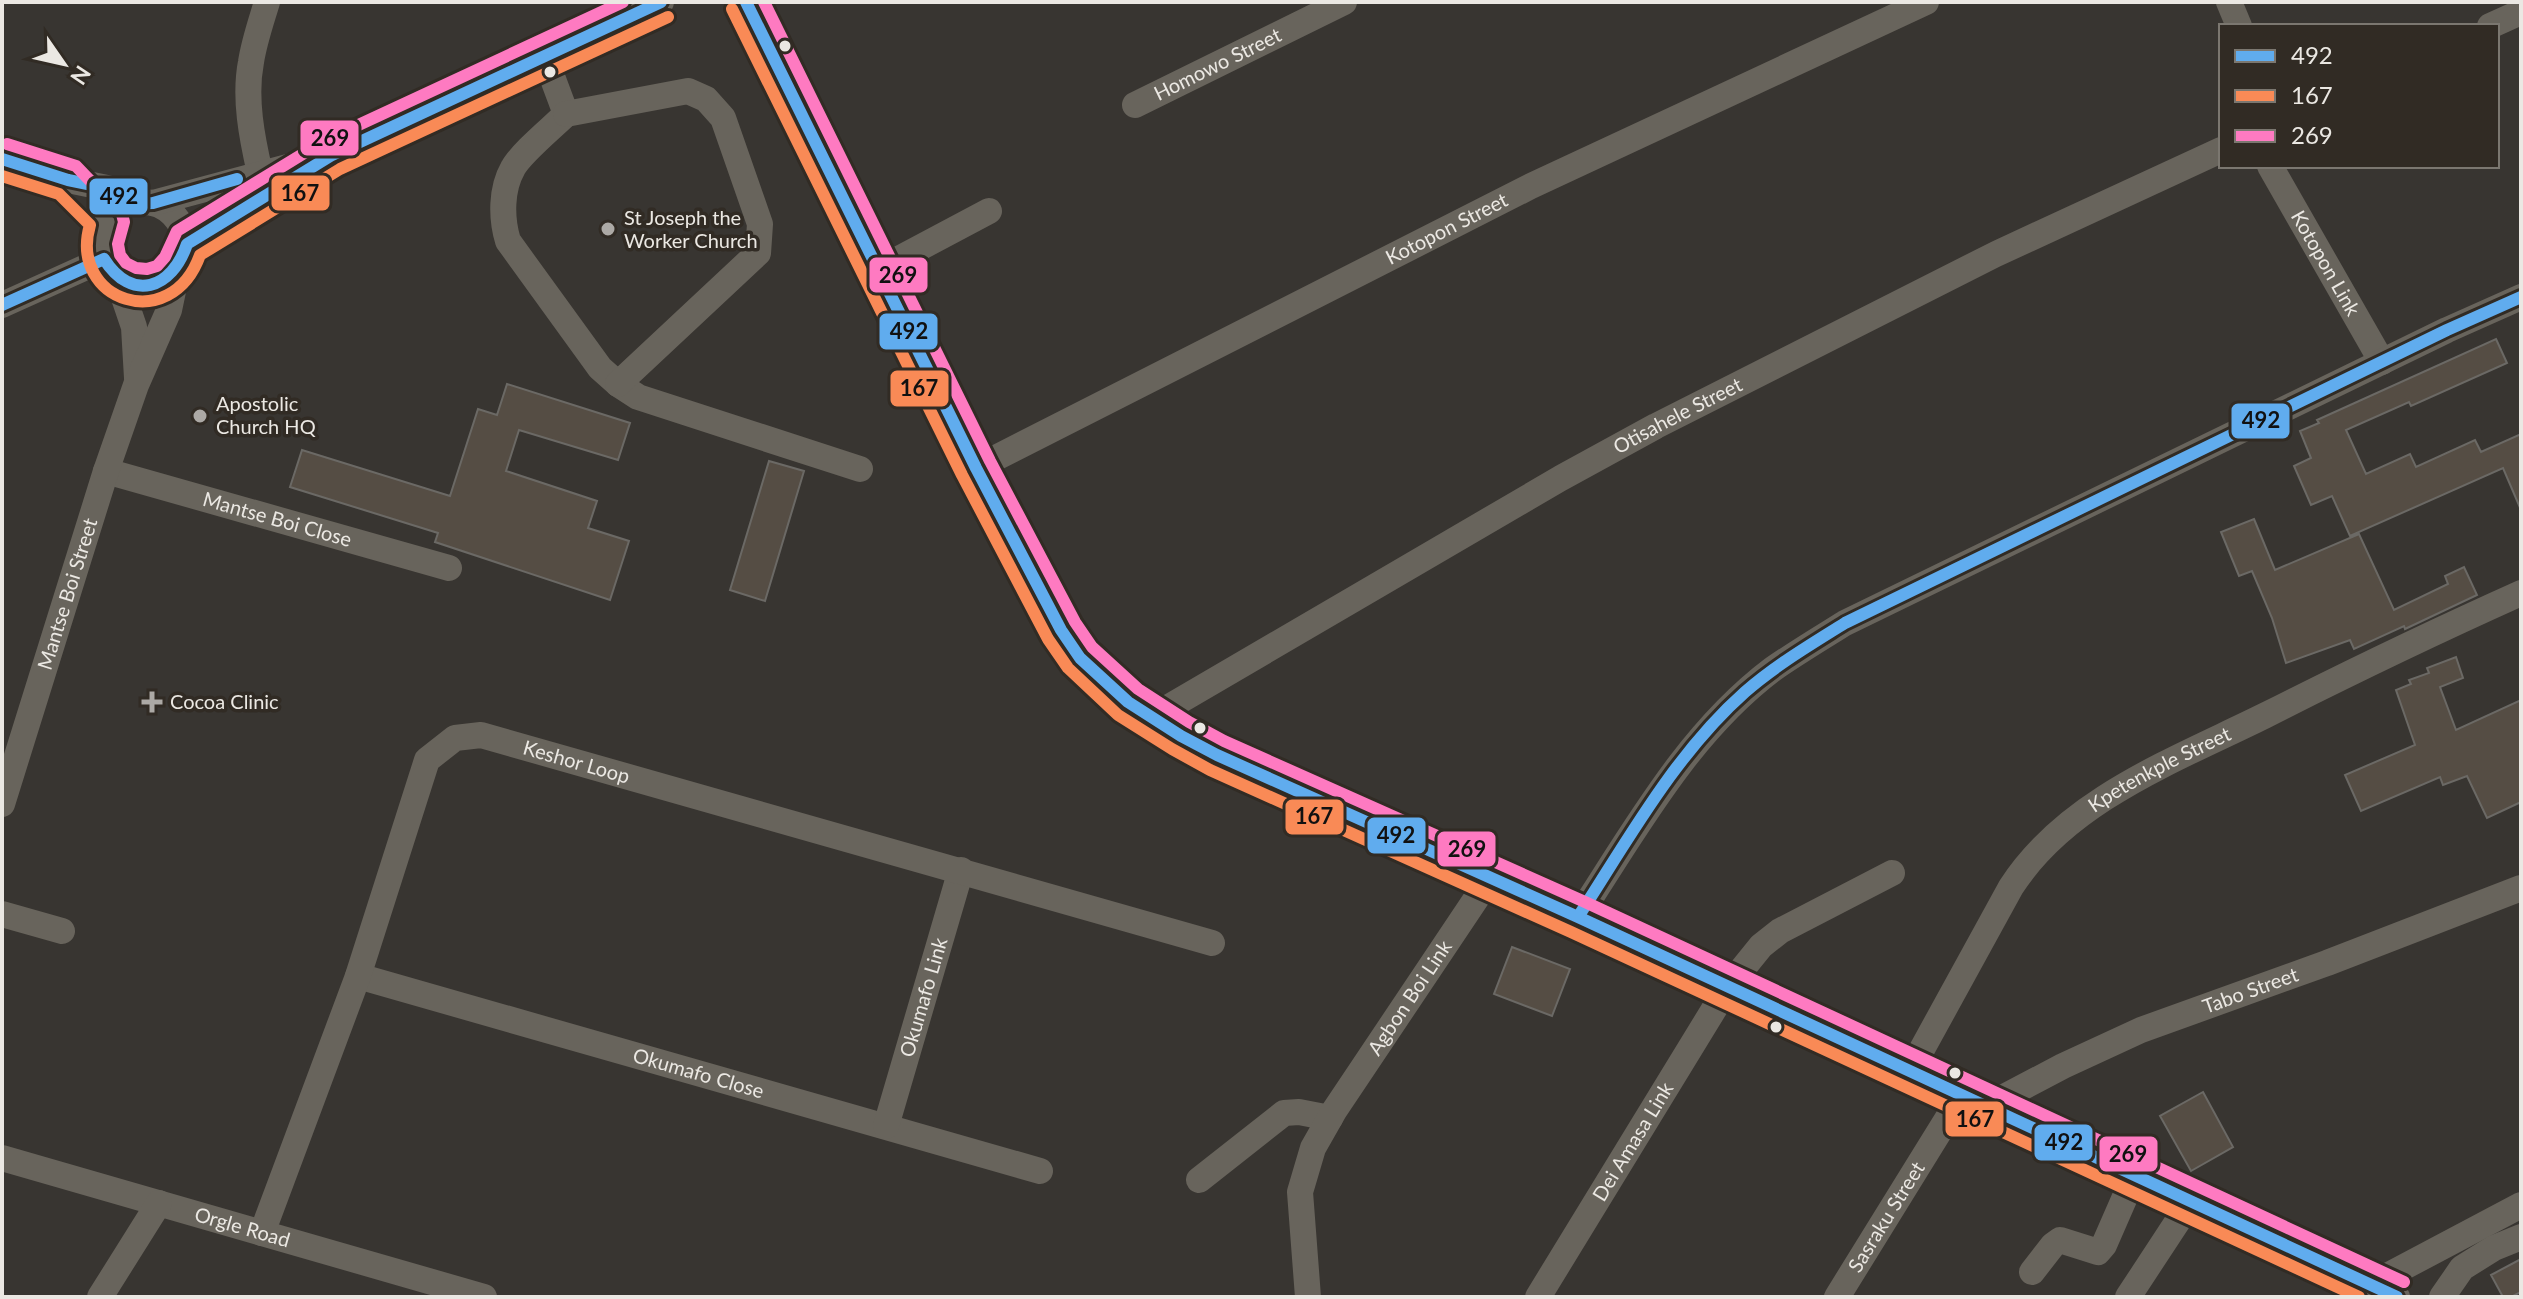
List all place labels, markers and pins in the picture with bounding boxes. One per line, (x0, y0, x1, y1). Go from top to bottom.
unlabelled marker (777, 38, 793, 54)
unlabelled marker (542, 64, 558, 80)
place label: St Joseph the Worker Church (624, 205, 758, 252)
marker: St Joseph the Worker Church (599, 220, 617, 238)
place label: Apostolic Church HQ (216, 391, 316, 438)
marker: Apostolic Church HQ (191, 407, 209, 425)
place label: Cocoa Clinic (170, 689, 279, 713)
marker: Cocoa Clinic (141, 691, 163, 713)
unlabelled marker (1192, 720, 1208, 736)
unlabelled marker (1768, 1019, 1784, 1035)
unlabelled marker (1947, 1065, 1963, 1081)

